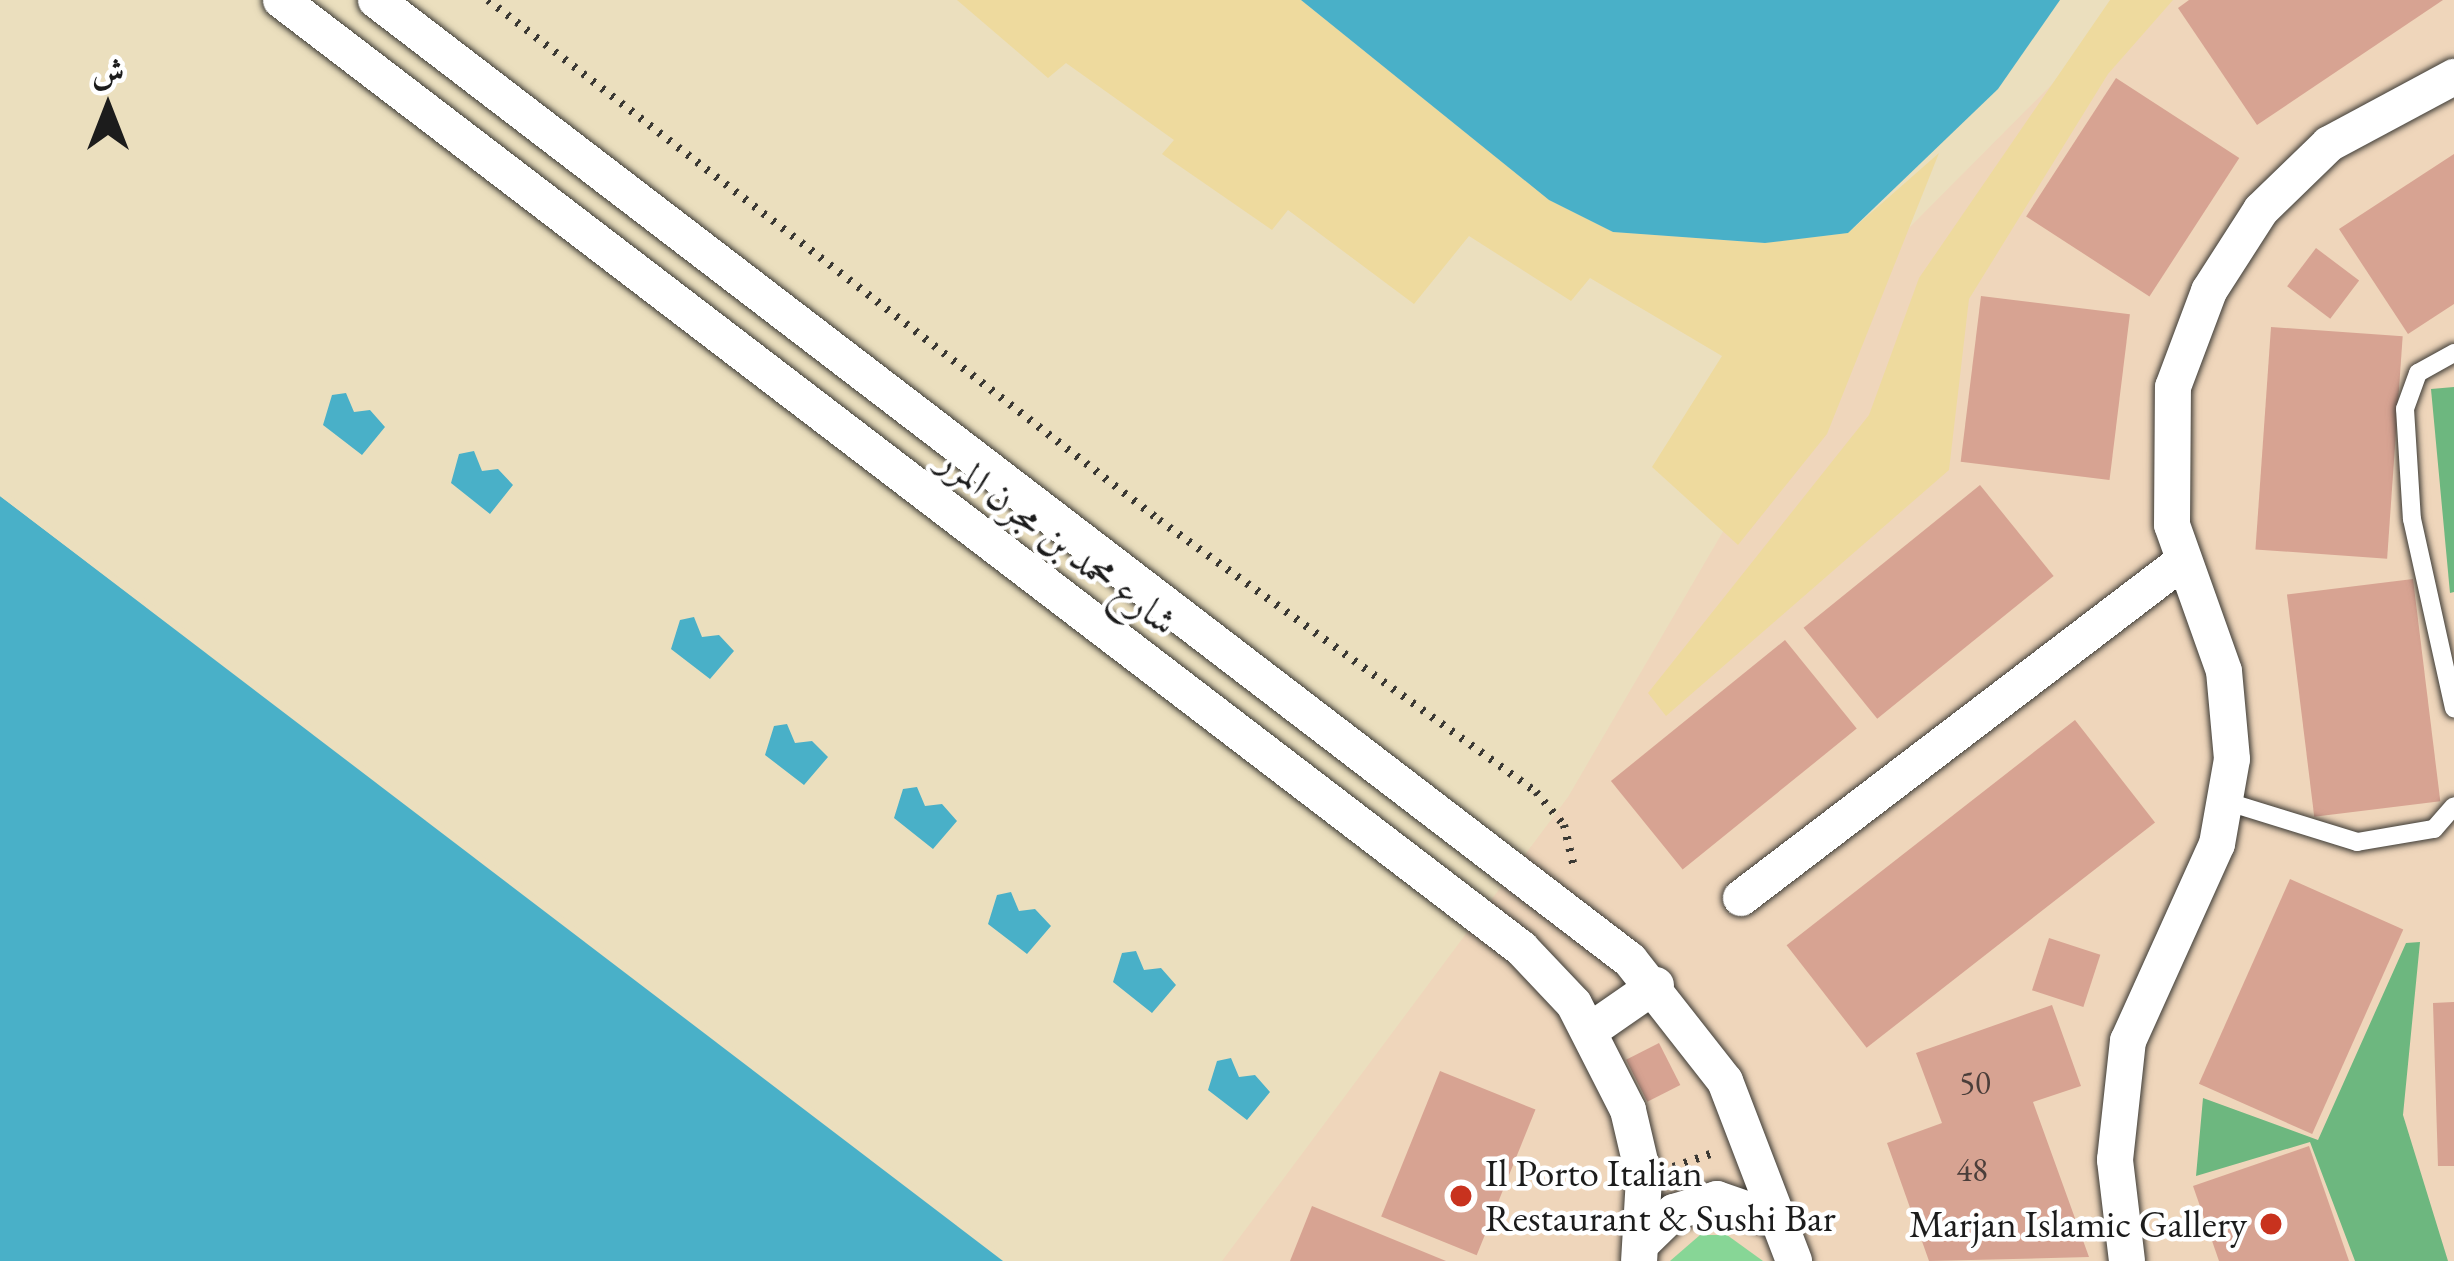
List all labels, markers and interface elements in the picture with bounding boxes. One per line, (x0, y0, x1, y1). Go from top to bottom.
north arrow (48, 48, 168, 168)
text: ش (92, 50, 124, 93)
street label: شارع محمد بن مجرن المرر (930, 436, 1186, 646)
house number: 50 (1959, 1063, 1991, 1103)
house number: 48 (1956, 1150, 1988, 1190)
place label: Il Porto Italian Restaurant & Sushi Bar (1485, 1151, 1836, 1242)
marker: Il Porto Italian Restaurant & Sushi Bar (1448, 1183, 1474, 1209)
place label: Marjan Islamic Gallery (1909, 1201, 2247, 1247)
marker: Marjan Islamic Gallery (2258, 1211, 2284, 1237)

